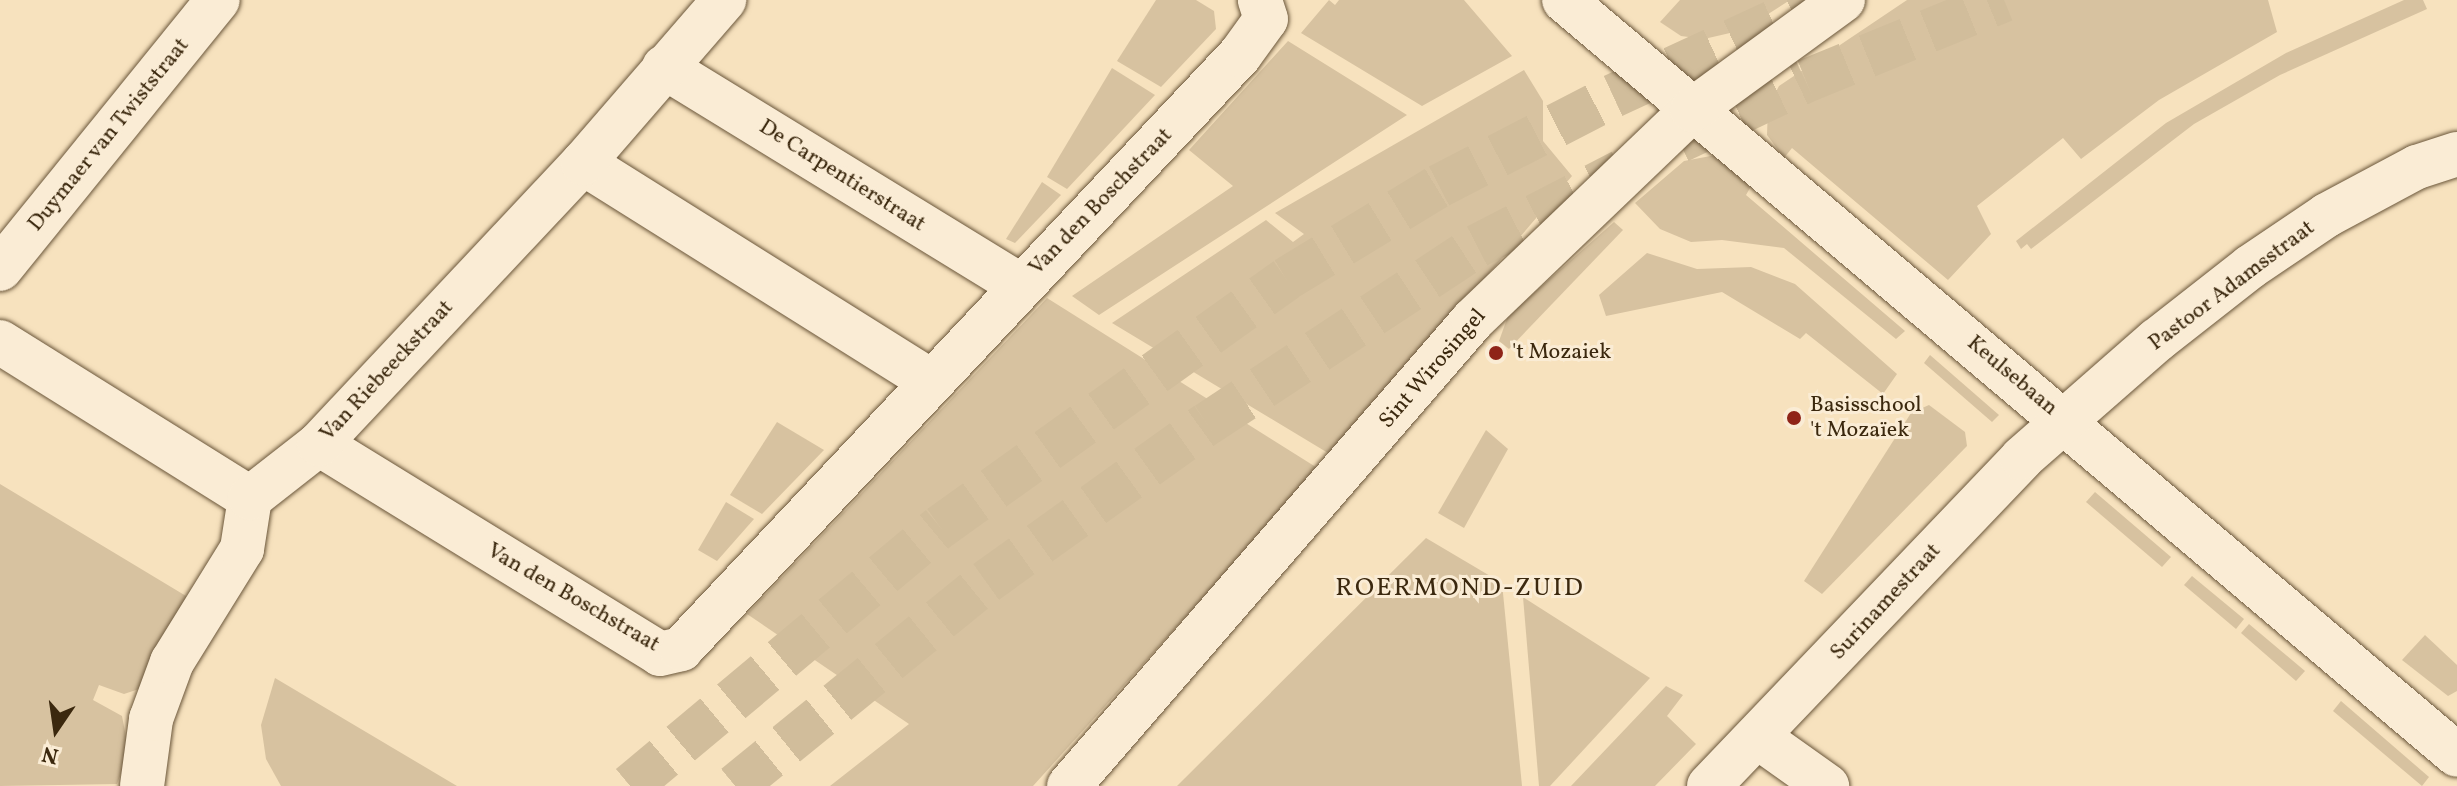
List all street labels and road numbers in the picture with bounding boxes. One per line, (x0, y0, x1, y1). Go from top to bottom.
street label: Duymaer van Twiststraat (22, 32, 196, 238)
street label: De Carpentierstraat (754, 114, 930, 238)
street label: Van den Boschstraat (1024, 123, 1178, 281)
street label: Pastoor Adamsstraat (2144, 215, 2320, 357)
street label: Van Riebeeckstraat (315, 295, 459, 447)
street label: Sint Wirosingel (1374, 304, 1492, 434)
street label: Keulsebaan (1961, 330, 2063, 422)
street label: Van den Boschstraat (482, 538, 664, 658)
street label: Surinamestraat (1825, 538, 1947, 666)

